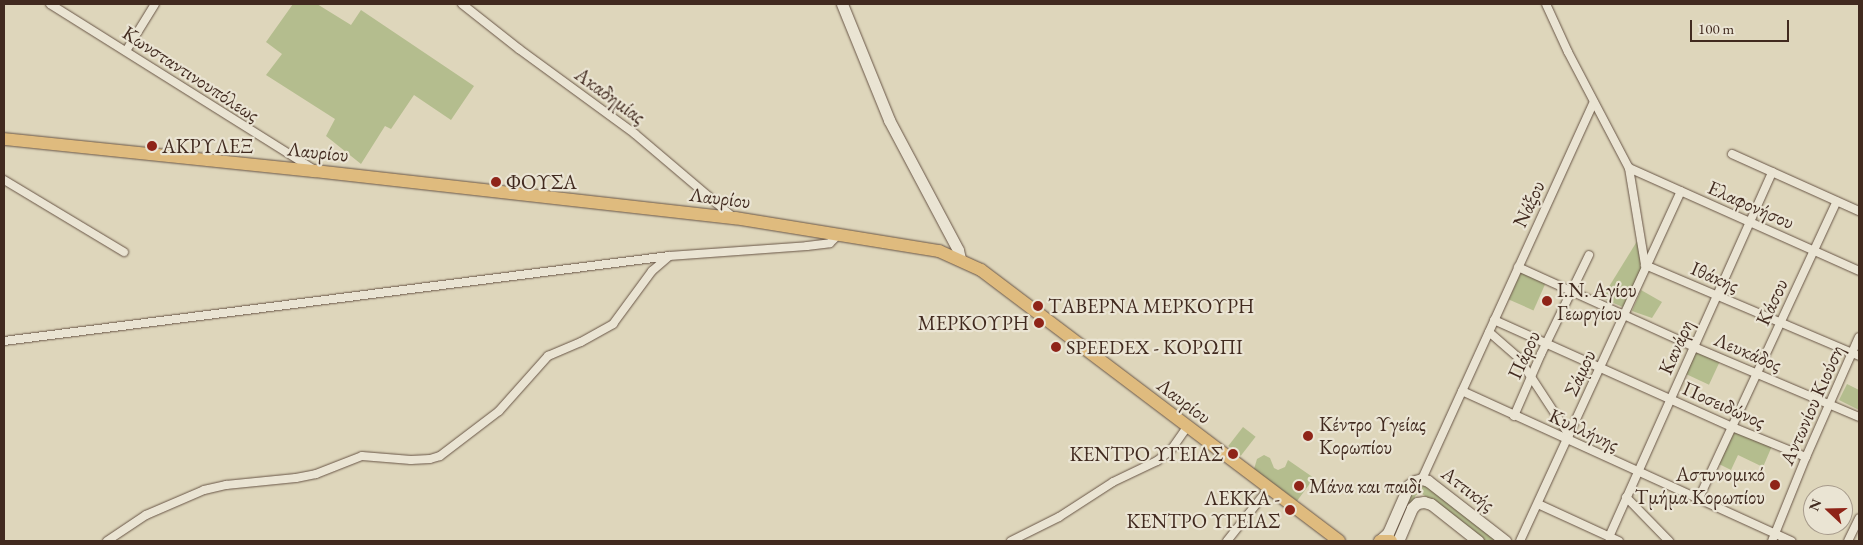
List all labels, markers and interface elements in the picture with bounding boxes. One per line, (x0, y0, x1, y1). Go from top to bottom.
scale bar (1693, 10, 1792, 42)
text: 100 m (1698, 19, 1734, 38)
street label: Κωνσταντινουπόλεως (118, 21, 264, 127)
street label: Ακαδημίας (570, 62, 650, 130)
place label: ΑΚΡΥΛΕΞ (162, 134, 253, 158)
street label: Λαυρίου (286, 137, 350, 167)
marker: ΑΚΡΥΛΕΞ (146, 140, 158, 152)
place label: ΦΟΥΣΑ (506, 170, 577, 194)
street label: Ελαφονήσου (1704, 175, 1798, 235)
marker: ΦΟΥΣΑ (490, 176, 502, 188)
street label: Νάξου (1508, 177, 1550, 231)
street label: Λαυρίου (688, 182, 752, 214)
street label: Ιθάκης (1687, 256, 1743, 298)
street label: Κάσου (1751, 275, 1793, 329)
place label: Ι.Ν. Αγίου Γεωργίου (1557, 278, 1637, 325)
place label: ΤΑΒΕΡΝΑ ΜΕΡΚΟΥΡΗ (1048, 294, 1254, 318)
marker: Ι.Ν. Αγίου Γεωργίου (1541, 295, 1553, 307)
marker: ΤΑΒΕΡΝΑ ΜΕΡΚΟΥΡΗ (1032, 300, 1044, 312)
place label: ΜΕΡΚΟΥΡΗ (918, 311, 1029, 335)
street label: Κανάρη (1653, 316, 1699, 378)
marker: ΜΕΡΚΟΥΡΗ (1033, 317, 1045, 329)
street label: Πάρου (1502, 327, 1546, 383)
street label: Λευκάδος (1711, 327, 1785, 377)
place label: SPEEDEX - ΚΟΡΩΠΙ (1066, 335, 1243, 359)
marker: SPEEDEX - ΚΟΡΩΠΙ (1050, 341, 1062, 353)
street label: Αντωνίου Κιούση (1775, 341, 1849, 469)
street label: Σάμου (1559, 346, 1601, 400)
street label: Λαυρίου (1152, 373, 1216, 429)
street label: Ποσειδώνος (1679, 376, 1769, 434)
street label: Κυλλήνης (1545, 403, 1623, 457)
place label: Κέντρο Υγείας Κορωπίου (1319, 412, 1426, 459)
marker: Κέντρο Υγείας Κορωπίου (1301, 429, 1315, 443)
place label: ΚΕΝΤΡΟ ΥΓΕΙΑΣ (1069, 442, 1223, 466)
marker: ΚΕΝΤΡΟ ΥΓΕΙΑΣ (1227, 448, 1239, 460)
street label: Αττικής (1437, 461, 1499, 517)
place label: Αστυνομικό Τμήμα Κορωπίου (1635, 462, 1765, 509)
place label: Μάνα και παιδί (1309, 474, 1422, 498)
marker: Αστυνομικό Τμήμα Κορωπίου (1769, 479, 1781, 491)
marker: Μάνα και παιδί (1293, 480, 1305, 492)
north arrow (1803, 485, 1853, 535)
place label: ΛΕΚΚΑ - ΚΕΝΤΡΟ ΥΓΕΙΑΣ (1126, 486, 1280, 533)
text: N (1804, 496, 1825, 514)
marker: ΛΕΚΚΑ - ΚΕΝΤΡΟ ΥΓΕΙΑΣ (1284, 504, 1296, 516)

